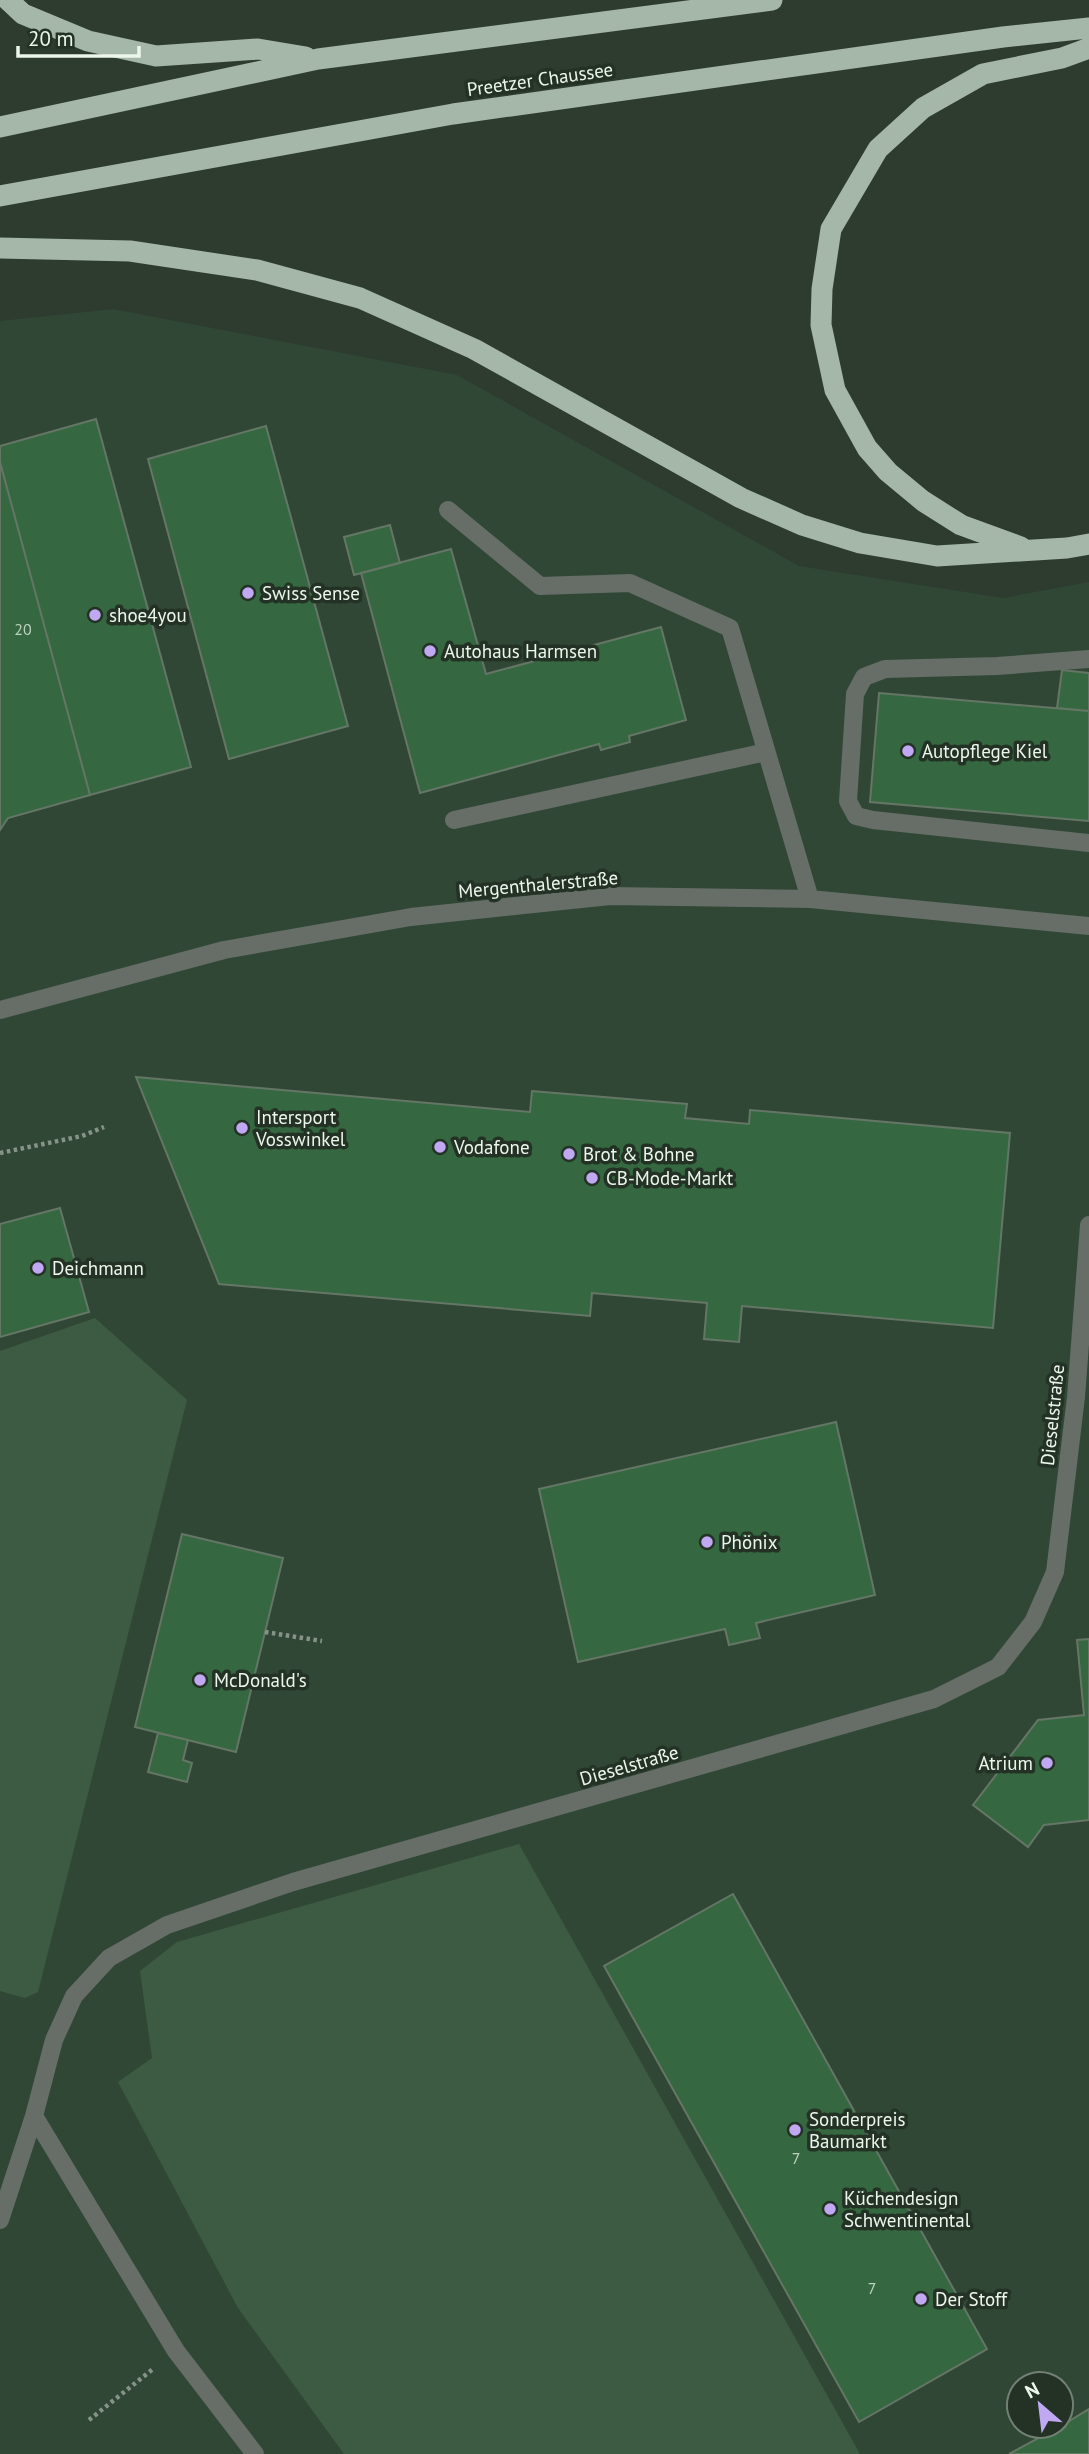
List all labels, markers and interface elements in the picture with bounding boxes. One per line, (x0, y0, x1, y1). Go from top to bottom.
scale bar (18, 14, 138, 58)
text: 20 m (28, 25, 74, 52)
street label: Preetzer Chaussee (465, 57, 615, 101)
place label: Swiss Sense (262, 581, 360, 605)
marker: Swiss Sense (240, 585, 256, 601)
place label: shoe4you (109, 603, 187, 627)
marker: shoe4you (87, 607, 103, 623)
house number: 20 (14, 619, 32, 639)
place label: Autohaus Harmsen (444, 639, 597, 663)
marker: Autohaus Harmsen (422, 643, 438, 659)
place label: Autopflege Kiel (922, 739, 1048, 763)
marker: Autopflege Kiel (900, 743, 916, 759)
street label: Mergenthalerstraße (457, 865, 619, 903)
place label: Intersport Vosswinkel (255, 1105, 346, 1151)
marker: Intersport Vosswinkel (234, 1120, 250, 1136)
place label: Vodafone (453, 1135, 530, 1159)
marker: Vodafone (432, 1139, 448, 1155)
place label: Brot & Bohne (583, 1142, 695, 1166)
marker: Brot & Bohne (561, 1146, 577, 1162)
place label: CB-Mode-Markt (606, 1166, 734, 1190)
marker: CB-Mode-Markt (584, 1170, 600, 1186)
place label: Deichmann (52, 1256, 144, 1280)
marker: Deichmann (30, 1260, 46, 1276)
street label: Dieselstraße (1035, 1363, 1069, 1467)
place label: Phönix (721, 1530, 778, 1554)
marker: Phönix (699, 1534, 715, 1550)
place label: McDonald's (214, 1668, 307, 1692)
marker: McDonald's (192, 1672, 208, 1688)
street label: Dieselstraße (577, 1739, 681, 1791)
place label: Atrium (979, 1751, 1033, 1775)
marker: Atrium (1039, 1755, 1055, 1771)
place label: Sonderpreis Baumarkt (809, 2107, 905, 2153)
marker: Sonderpreis Baumarkt (787, 2122, 803, 2138)
house number: 7 (792, 2148, 800, 2168)
place label: Küchendesign Schwentinental (844, 2186, 971, 2232)
marker: Küchendesign Schwentinental (822, 2201, 838, 2217)
house number: 7 (868, 2278, 876, 2298)
place label: Der Stoff (935, 2287, 1008, 2311)
marker: Der Stoff (913, 2291, 929, 2307)
north arrow (1005, 2370, 1075, 2440)
text: N (1021, 2376, 1043, 2404)

